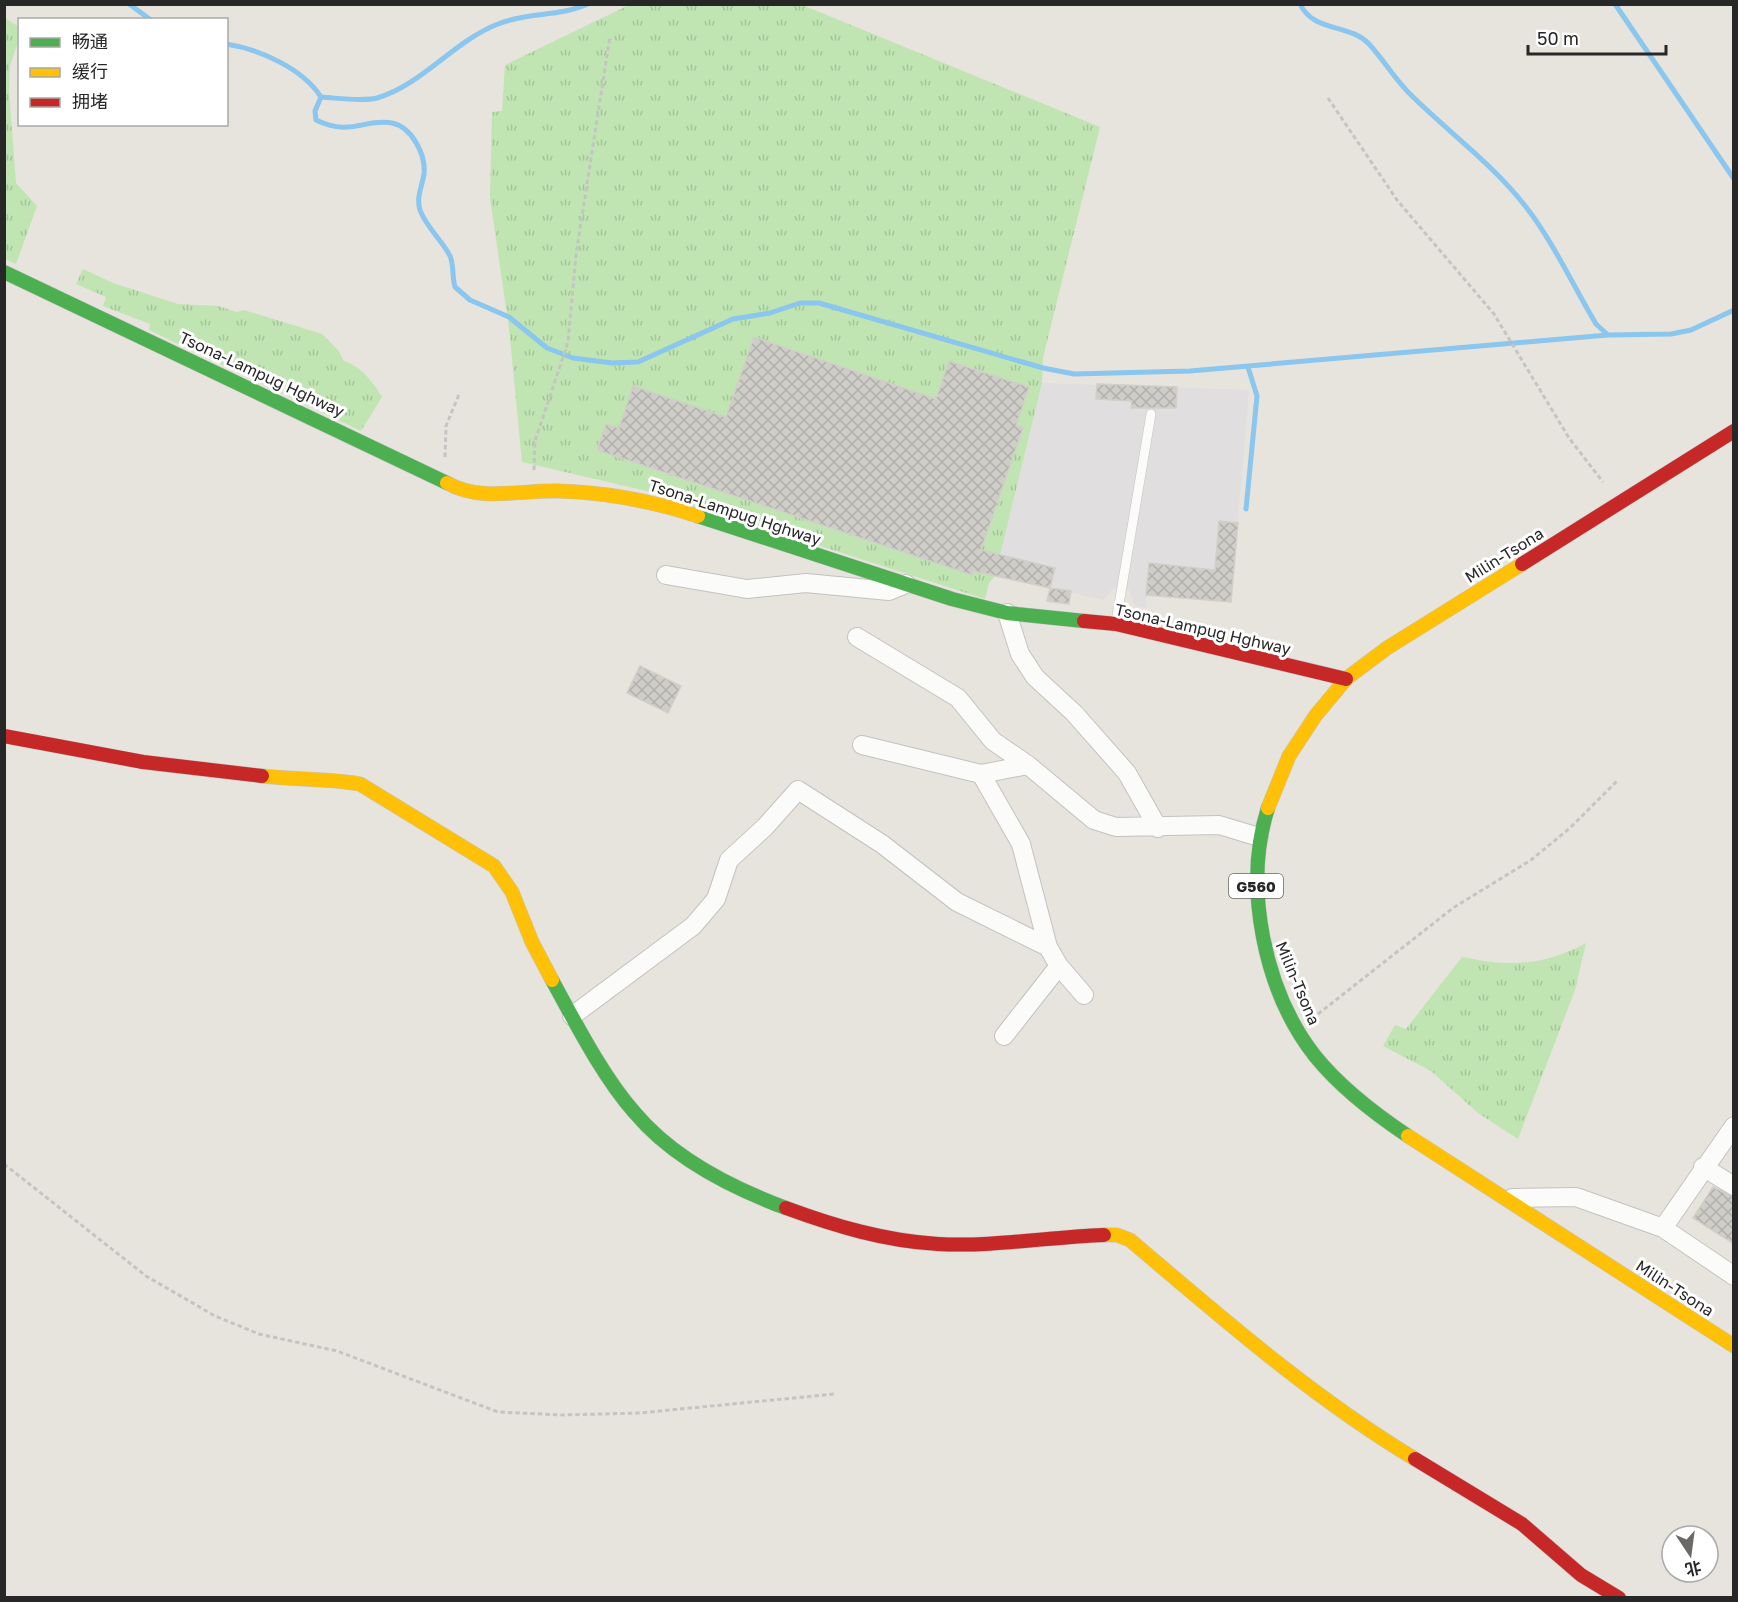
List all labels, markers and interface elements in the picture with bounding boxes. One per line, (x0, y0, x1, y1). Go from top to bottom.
legend (18, 18, 228, 126)
scale bar (1528, 18, 1666, 56)
text: 50 m (1537, 27, 1579, 49)
text: 畅通 (72, 30, 108, 52)
text: 缓行 (72, 60, 108, 82)
text: 拥堵 (72, 90, 108, 112)
street label: Tsona-Lampug Hghway (176, 327, 348, 421)
street label: Tsona-Lampug Hghway (646, 475, 824, 549)
street label: Milin-Tsona (1461, 523, 1547, 587)
street label: Tsona-Lampug Hghway (1113, 599, 1293, 659)
road number: G560 (1229, 874, 1283, 898)
street label: Milin-Tsona (1271, 938, 1325, 1028)
street label: Milin-Tsona (1632, 1255, 1718, 1321)
north arrow (1660, 1524, 1720, 1584)
text: 北 (1683, 1557, 1703, 1580)

